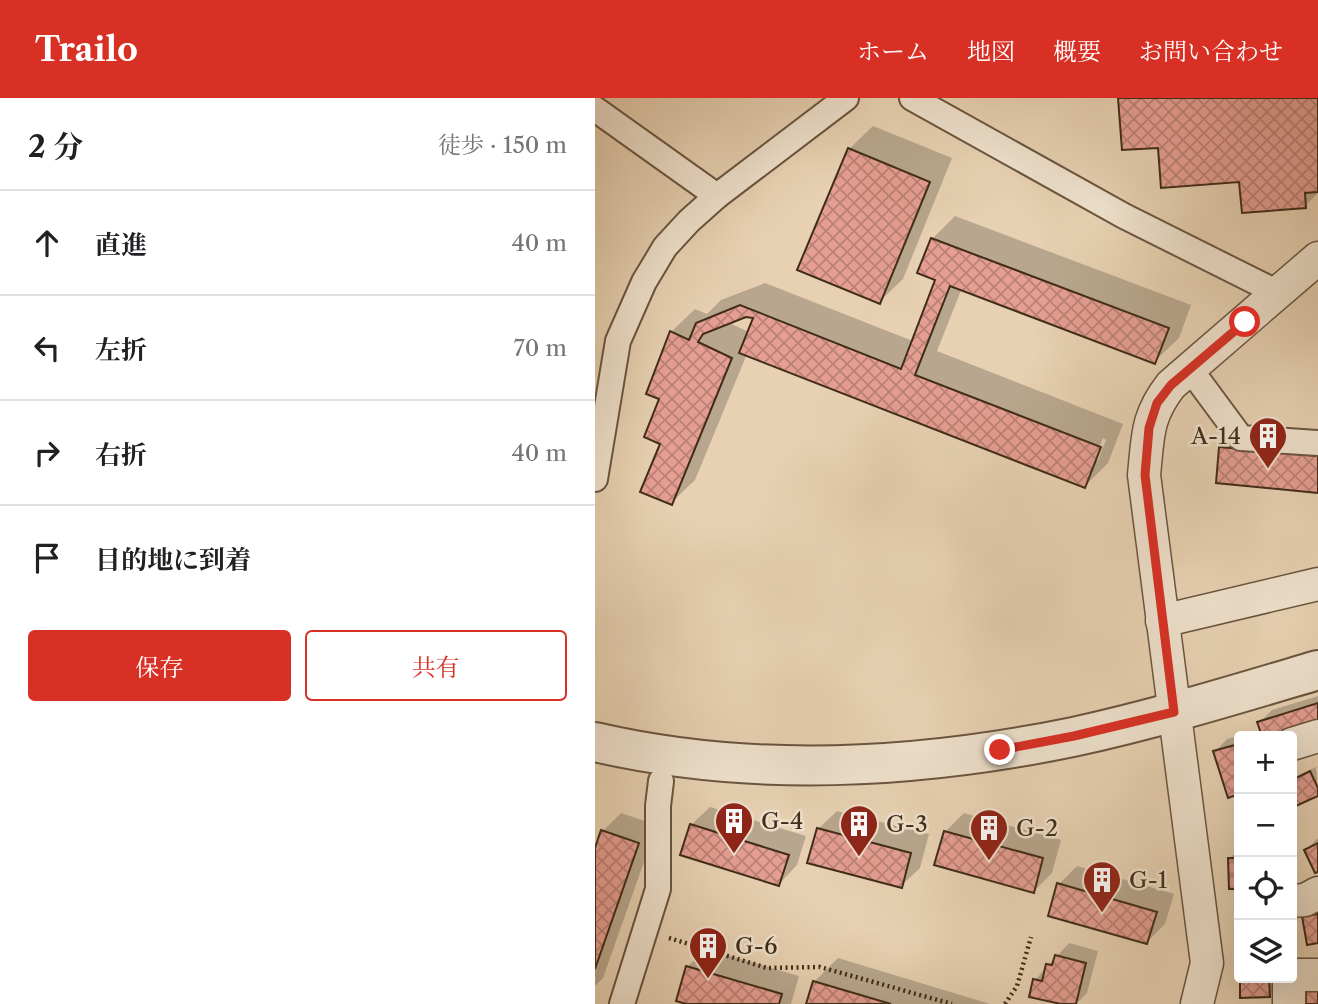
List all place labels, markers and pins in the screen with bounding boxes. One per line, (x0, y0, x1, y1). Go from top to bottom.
building icon: A-14 (1247, 415, 1289, 470)
place label: A-14 (1190, 422, 1241, 450)
building icon: G-4 (713, 800, 755, 855)
building icon: G-3 (838, 803, 880, 858)
place label: G-4 (761, 807, 803, 835)
building icon: G-2 (968, 807, 1010, 862)
place label: G-3 (886, 810, 928, 838)
place label: G-2 (1016, 814, 1058, 842)
building icon: G-1 (1081, 859, 1123, 914)
place label: G-1 (1129, 866, 1168, 894)
building icon: G-6 (687, 925, 729, 980)
place label: G-6 (735, 932, 778, 960)

